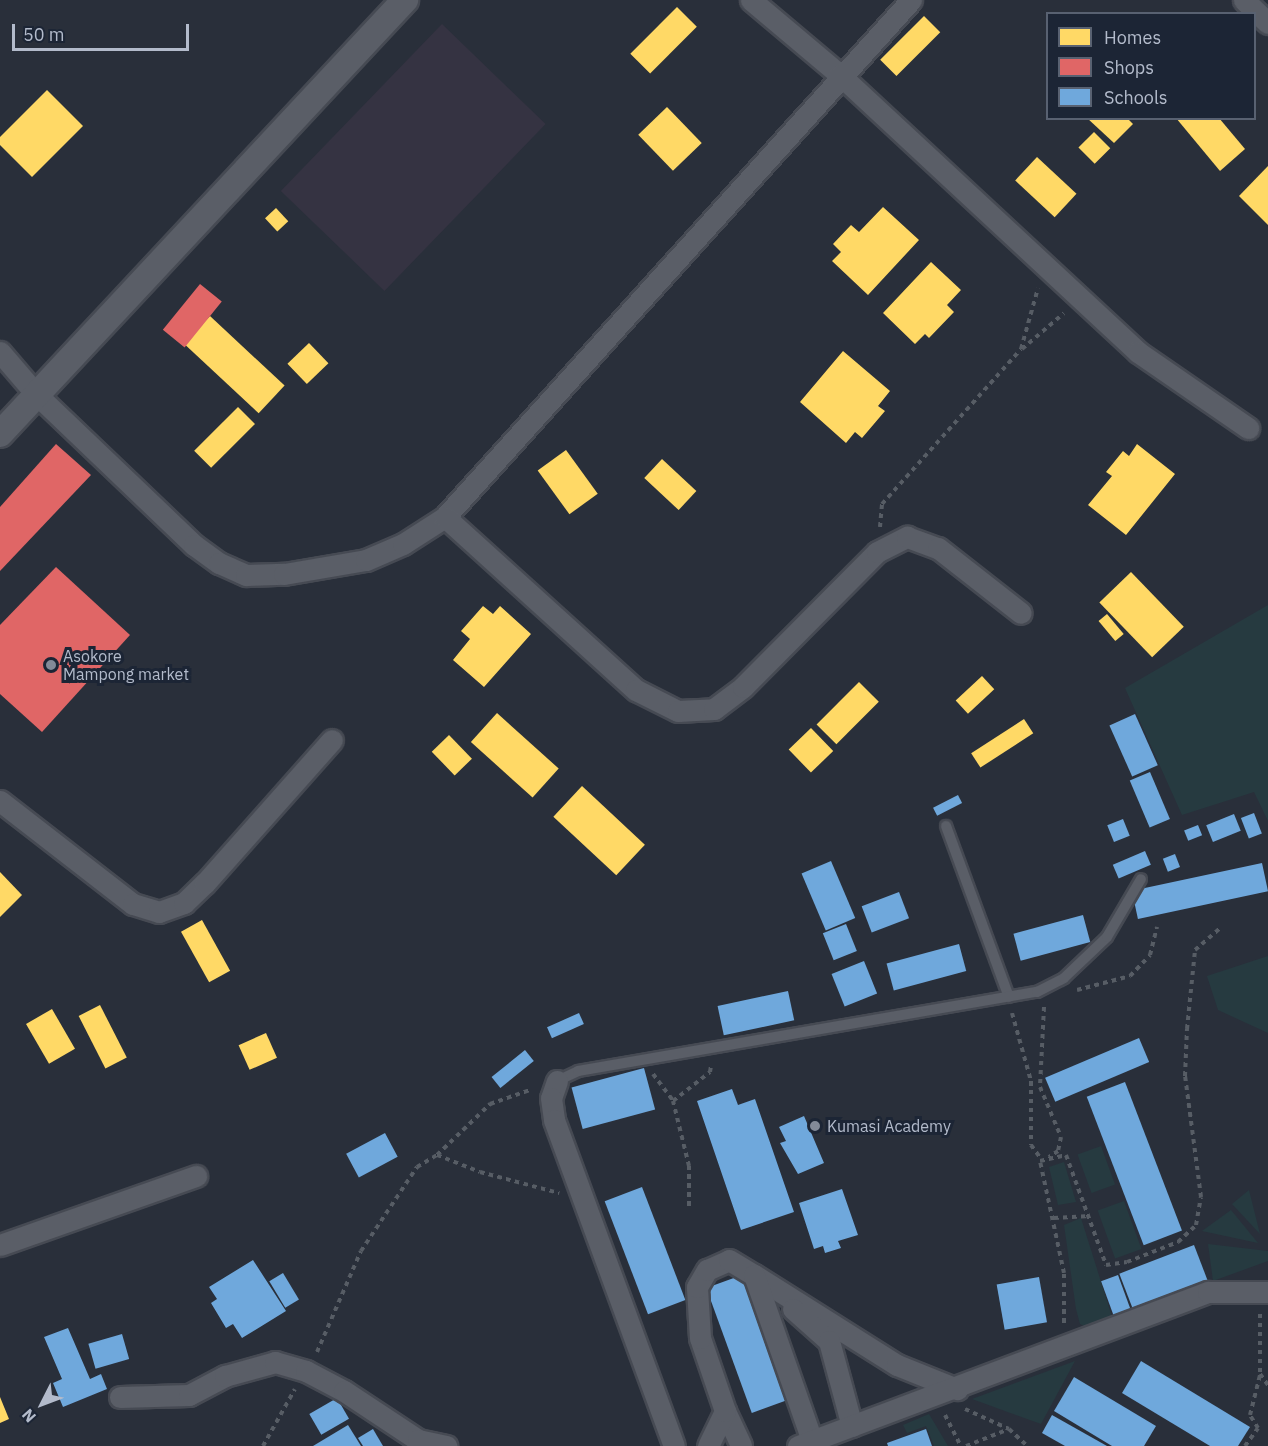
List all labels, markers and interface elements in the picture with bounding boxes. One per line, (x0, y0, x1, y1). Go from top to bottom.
scale bar (15, 12, 192, 50)
legend (1046, 12, 1256, 120)
text: 50 m (23, 23, 65, 46)
text: Homes (1104, 26, 1161, 49)
text: Shops (1104, 56, 1154, 79)
text: Schools (1104, 86, 1168, 109)
place label: Asokore Mampong market (63, 646, 189, 684)
marker: Asokore Mampong market (44, 658, 58, 672)
place label: Kumasi Academy (827, 1116, 951, 1136)
marker: Kumasi Academy (808, 1119, 822, 1133)
north arrow (12, 1374, 72, 1434)
text: N (17, 1405, 40, 1427)

